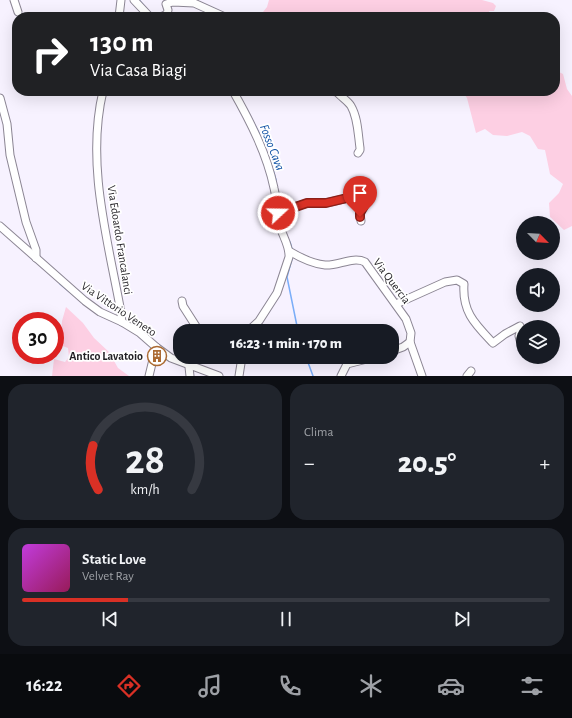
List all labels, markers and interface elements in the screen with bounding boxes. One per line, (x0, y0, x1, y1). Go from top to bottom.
icon: right (24, 28, 76, 80)
text: 130 m (90, 29, 154, 57)
text: Via Casa Biagi (90, 62, 187, 80)
water label: Fosso Cava (257, 123, 286, 173)
pin (343, 176, 377, 217)
icon: arrive (349, 182, 371, 204)
street label: Via Edoardo Francalanci (105, 185, 135, 295)
position arrow (257, 192, 299, 234)
north arrow (516, 216, 560, 260)
map controls (516, 216, 560, 364)
street label: Via Quercia (370, 256, 413, 307)
button: sound (516, 268, 560, 312)
street label: Via Vittorio Veneto (79, 279, 159, 339)
speed limit sign: 30 (12, 312, 64, 364)
button: layers (516, 320, 560, 364)
text: 16:23 · 1 min · 170 m (230, 336, 342, 351)
building icon: Antico Lavatoio (146, 345, 168, 367)
place label: Antico Lavatoio (69, 350, 143, 362)
text: Clima (304, 426, 334, 439)
text: 28 (125, 440, 165, 481)
text: 20.5° (398, 448, 456, 478)
text: − (304, 452, 315, 474)
text: + (539, 452, 550, 474)
text: km/h (130, 483, 160, 497)
text: Static Love (82, 552, 146, 567)
text: Velvet Ray (82, 570, 134, 583)
icon: previous (99, 608, 121, 630)
icon: pause (275, 608, 297, 630)
icon: next (451, 608, 473, 630)
icon: directions (115, 672, 143, 700)
icon: music (196, 672, 224, 700)
icon: phone (276, 672, 304, 700)
icon: climate (357, 672, 385, 700)
icon: car (437, 672, 465, 700)
icon: filters (518, 672, 546, 700)
text: 16:22 (26, 677, 63, 695)

